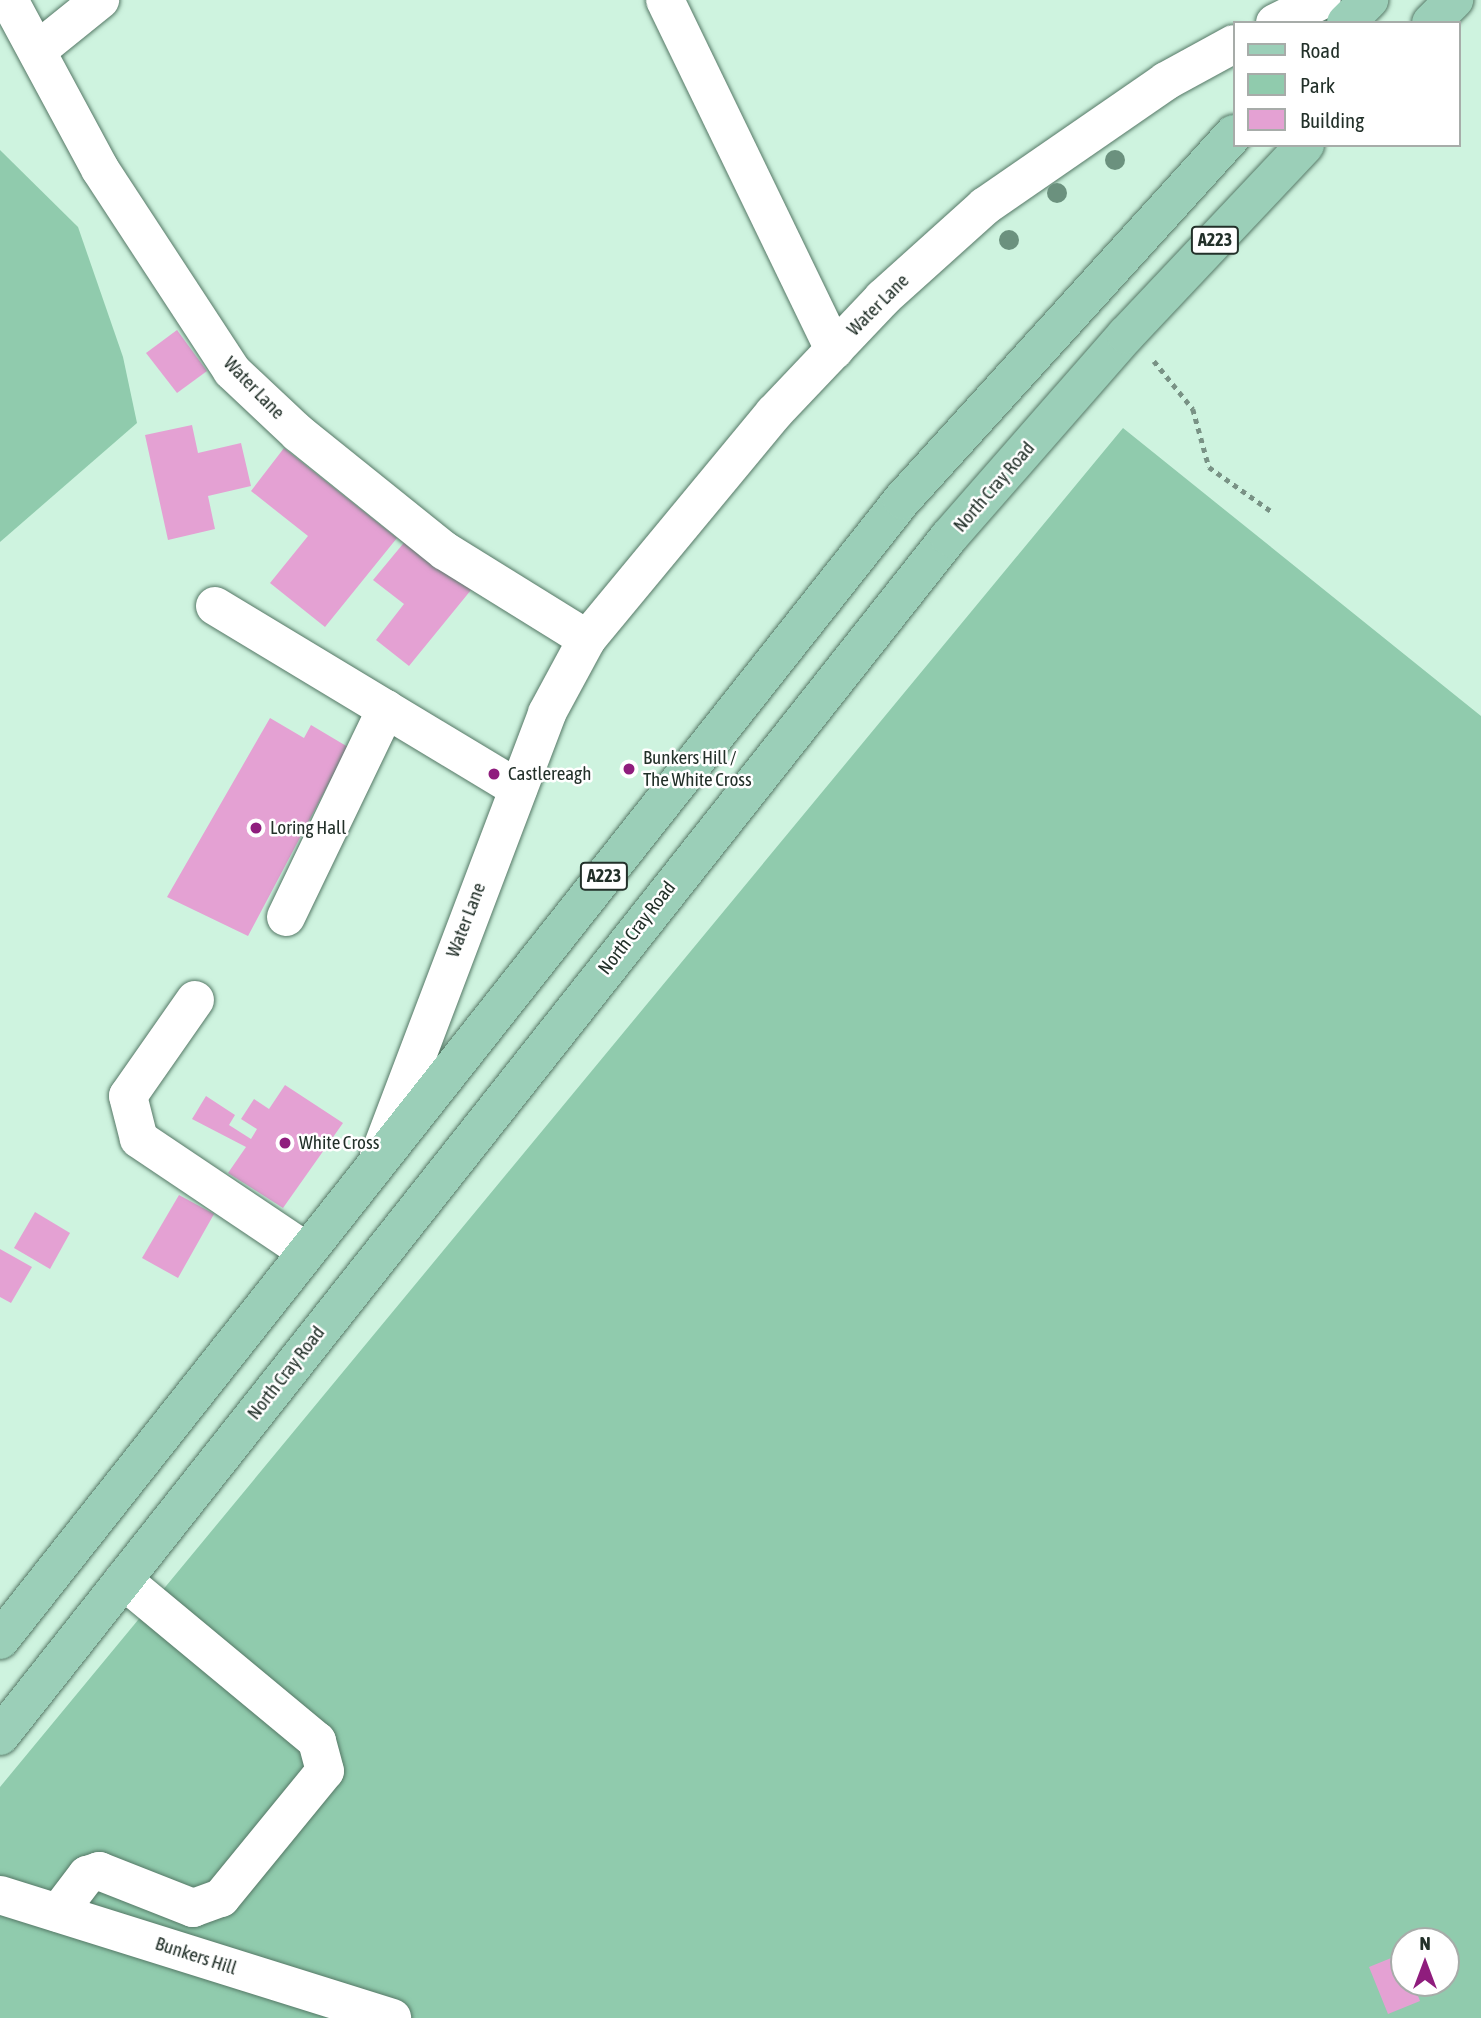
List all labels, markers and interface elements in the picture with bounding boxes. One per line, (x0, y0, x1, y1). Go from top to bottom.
legend (1232, 21, 1460, 147)
text: Road (1300, 38, 1340, 62)
text: Park (1300, 73, 1335, 97)
text: Building (1300, 108, 1364, 132)
road number: A223 (1190, 226, 1240, 254)
street label: Water Lane (842, 269, 914, 341)
street label: Water Lane (219, 352, 289, 424)
street label: North Cray Road (949, 437, 1039, 537)
place label: Bunkers Hill / The White Cross (643, 747, 752, 791)
marker: Bunkers Hill / The White Cross (621, 761, 637, 777)
place label: Castlereagh (508, 763, 591, 785)
marker: Castlereagh (486, 766, 502, 782)
place label: Loring Hall (270, 817, 346, 839)
marker: Loring Hall (248, 820, 264, 836)
road number: A223 (580, 862, 628, 890)
street label: North Cray Road (593, 877, 681, 979)
street label: Water Lane (441, 879, 491, 961)
place label: White Cross (299, 1132, 379, 1154)
marker: White Cross (277, 1135, 293, 1151)
street label: North Cray Road (242, 1322, 330, 1424)
north arrow (1390, 1927, 1460, 1997)
street label: Bunkers Hill (152, 1932, 240, 1980)
text: N (1419, 1932, 1431, 1954)

